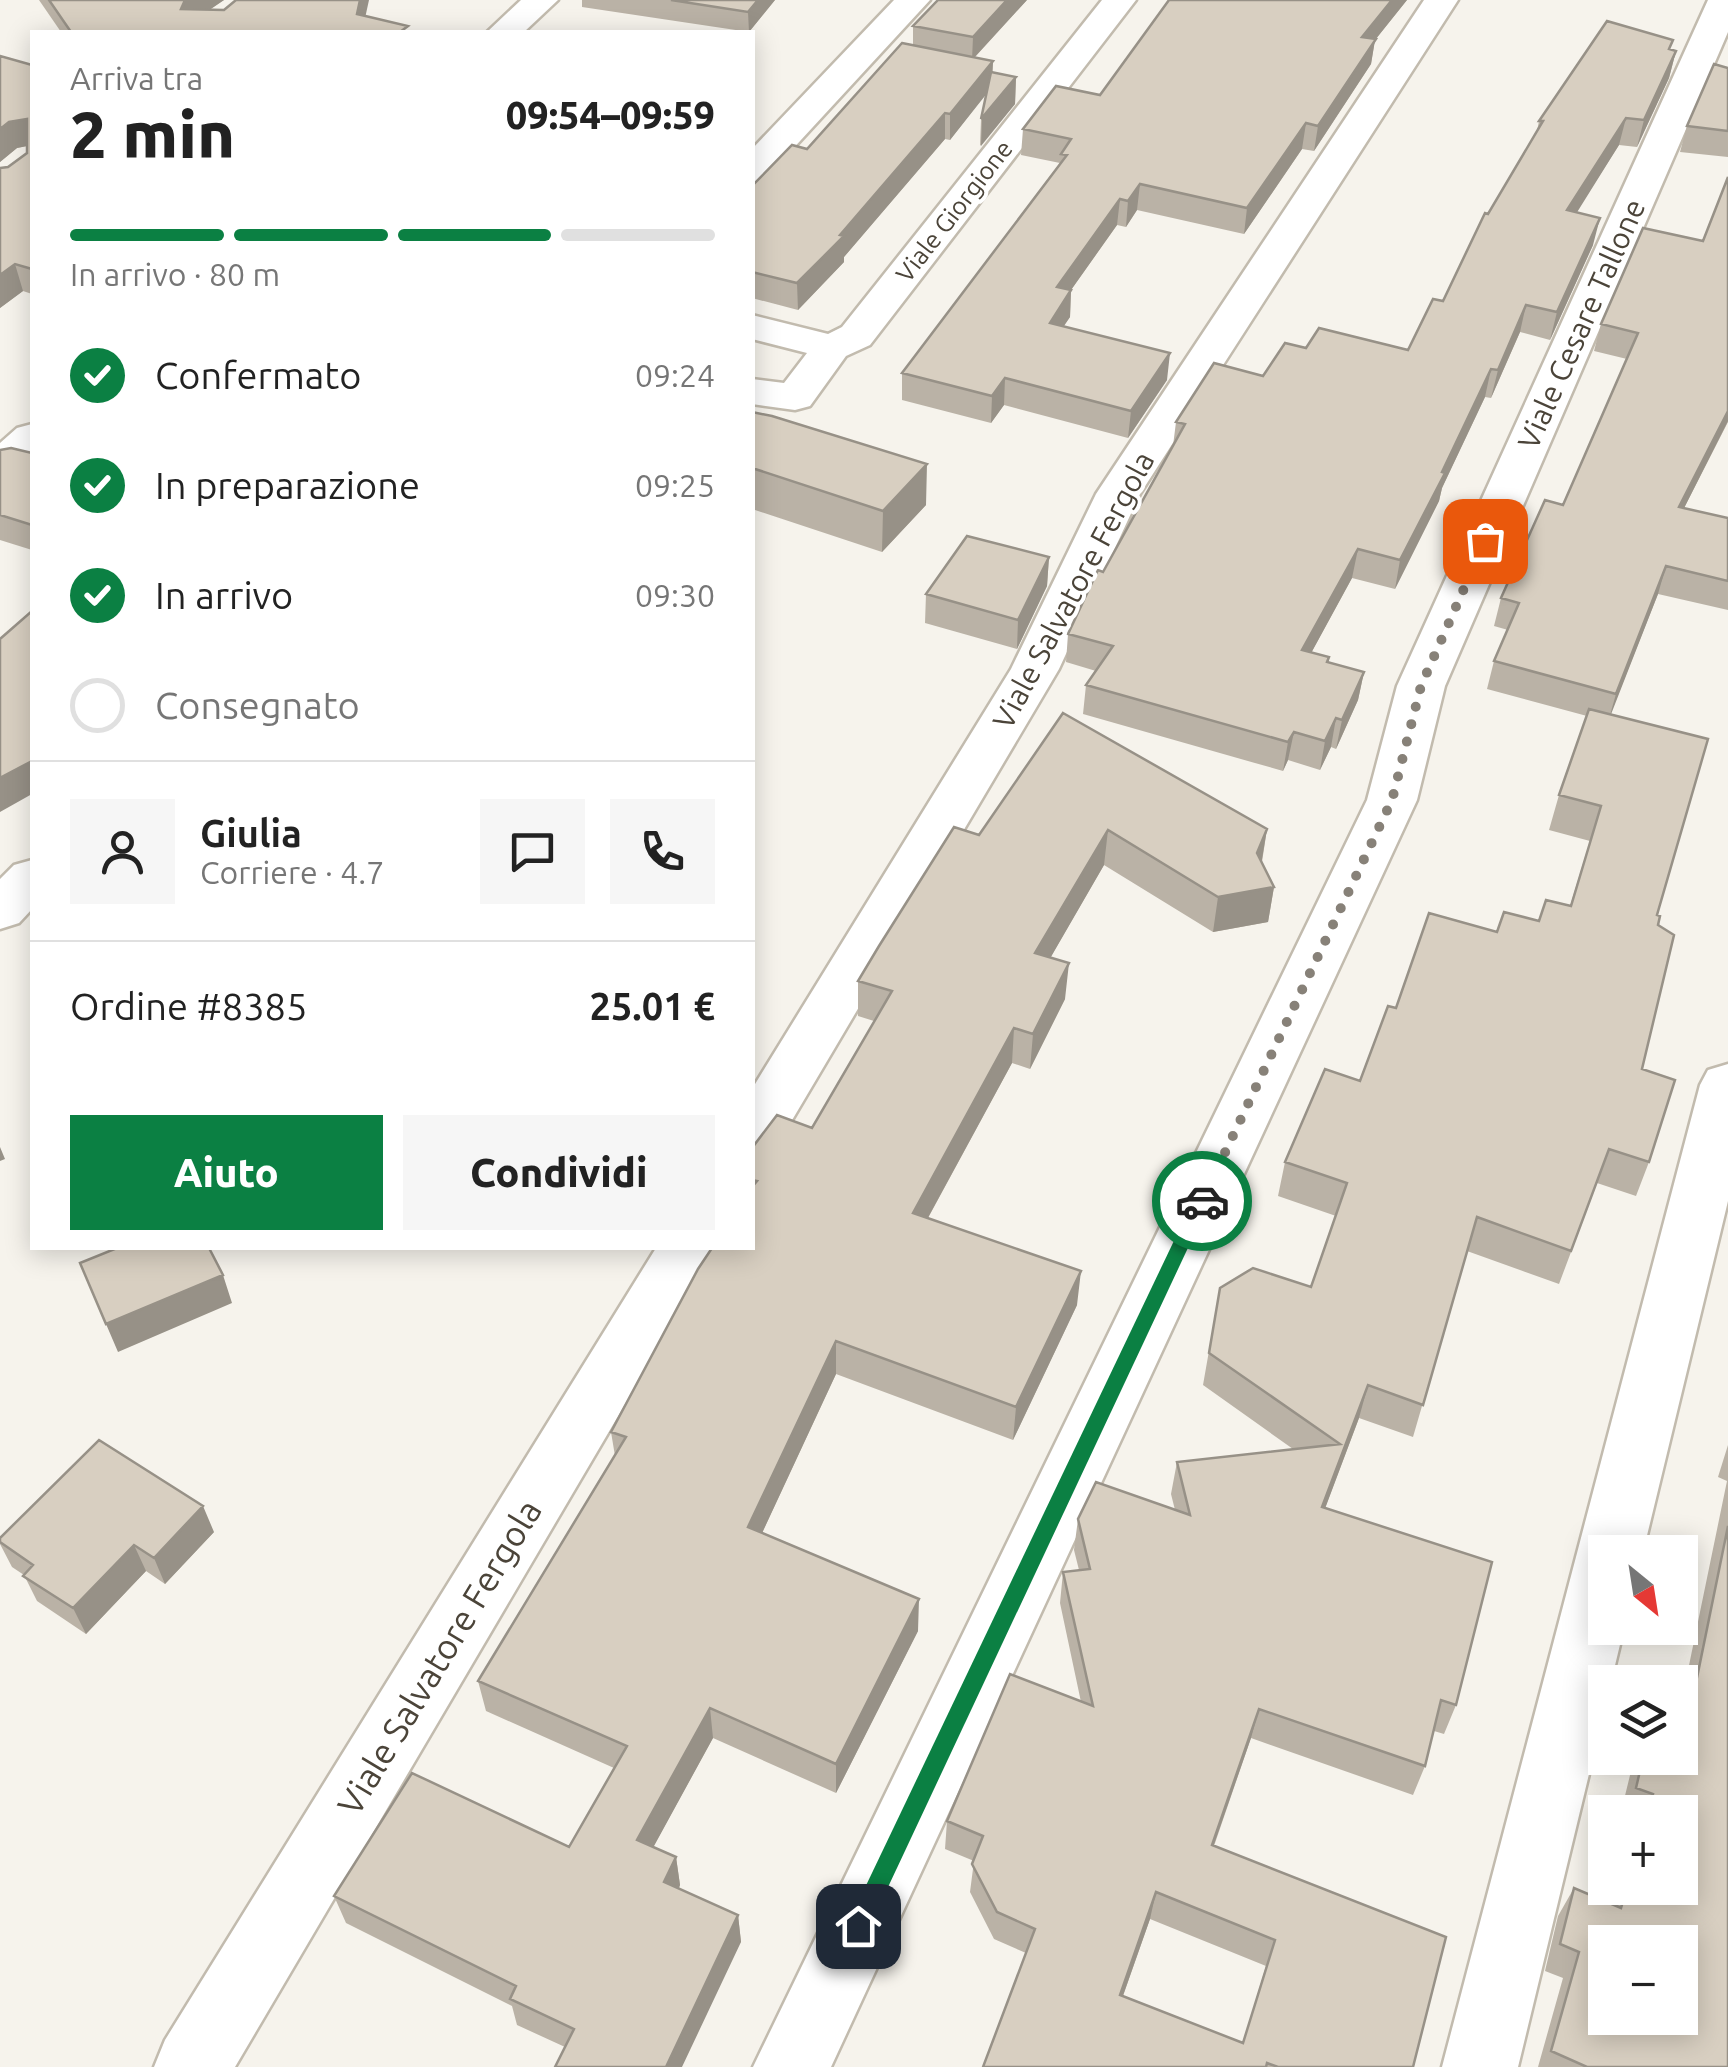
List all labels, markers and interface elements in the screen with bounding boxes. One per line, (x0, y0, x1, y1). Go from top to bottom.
text: Arriva tra (70, 60, 203, 96)
text: 09:54–09:59 (506, 94, 715, 136)
text: 2 min (70, 97, 235, 170)
street label: Viale Giorgione (890, 135, 1018, 287)
street label: Viale Cesare Tallone (1511, 194, 1651, 454)
text: In arrivo · 80 m (70, 256, 280, 292)
icon: check (70, 348, 125, 403)
text: Confermato (155, 354, 361, 396)
text: 09:24 (635, 357, 715, 393)
street label: Viale Salvatore Fergola (985, 446, 1161, 734)
icon: check (70, 458, 125, 513)
text: In preparazione (155, 464, 420, 506)
text: 09:25 (635, 467, 715, 503)
pin (1443, 499, 1528, 584)
icon: bag (1458, 514, 1513, 569)
icon: check (70, 568, 125, 623)
text: In arrivo (155, 574, 293, 616)
text: 09:30 (635, 577, 715, 613)
text: Consegnato (155, 684, 360, 726)
button: person (70, 799, 175, 904)
button: chat (480, 799, 585, 904)
button: phone (610, 799, 715, 904)
text: Giulia (200, 812, 302, 854)
text: Corriere · 4.7 (200, 854, 384, 890)
text: Ordine #8385 (70, 985, 307, 1027)
text: 25.01 € (589, 985, 715, 1027)
button: Aiuto (70, 1115, 383, 1230)
button: Condividi (403, 1115, 715, 1230)
courier (1152, 1151, 1252, 1251)
icon: car (1175, 1174, 1230, 1229)
street label: Viale Salvatore Fergola (329, 1492, 549, 1822)
north arrow (1588, 1535, 1698, 1645)
map controls (1588, 1535, 1698, 2035)
button: layers (1588, 1665, 1698, 1775)
button: + (1588, 1795, 1698, 1905)
pin (816, 1884, 901, 1969)
icon: home (831, 1899, 886, 1954)
button: − (1588, 1925, 1698, 2035)

